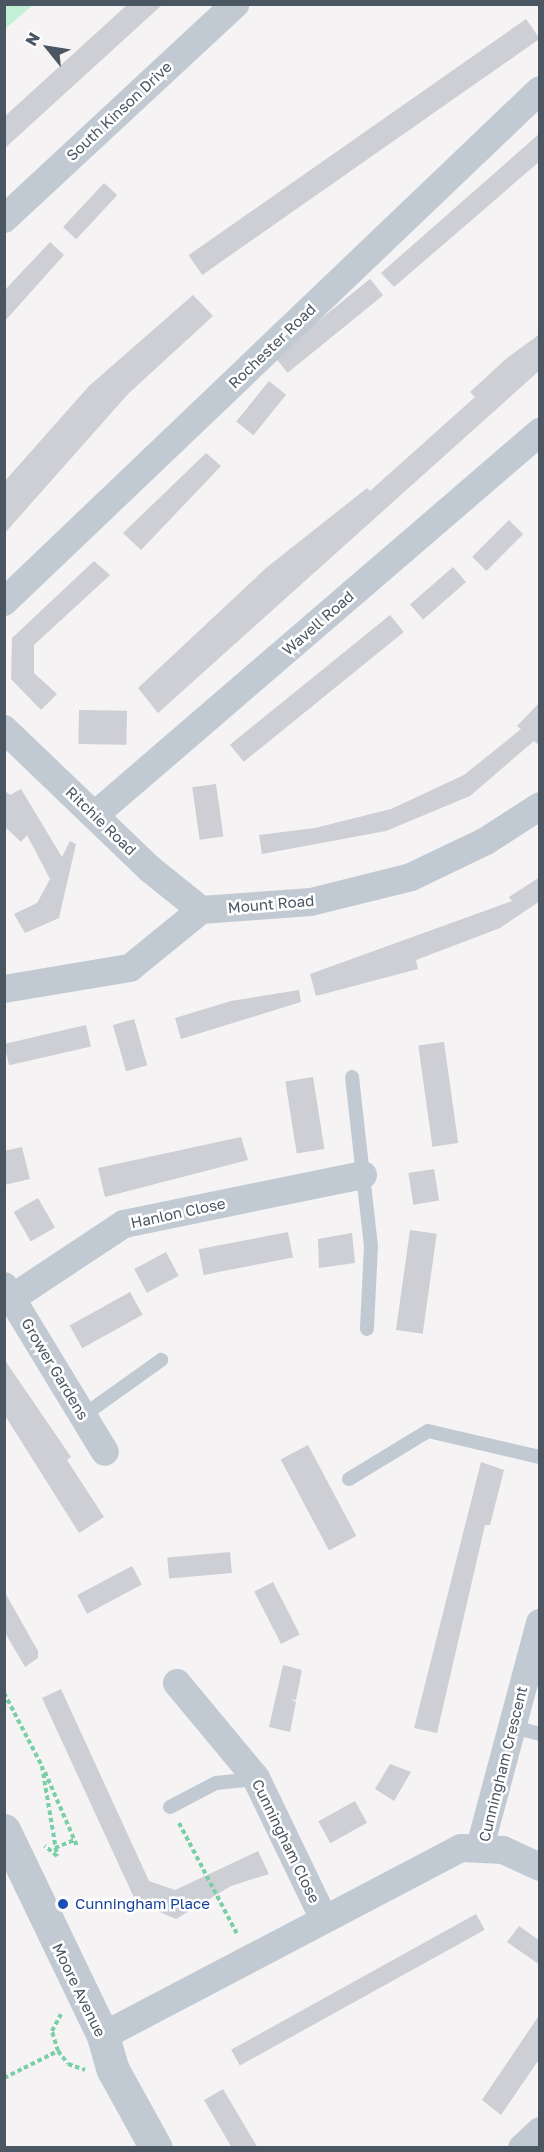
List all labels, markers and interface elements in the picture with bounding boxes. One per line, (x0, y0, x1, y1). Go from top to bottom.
north arrow (18, 18, 78, 78)
text: N (21, 29, 44, 49)
street label: South Kinson Drive (63, 58, 175, 164)
street label: Rochester Road (225, 300, 319, 392)
street label: Wavell Road (279, 587, 357, 659)
street label: Ritchie Road (62, 783, 140, 859)
street label: Mount Road (227, 891, 315, 917)
street label: Hanlon Close (129, 1194, 227, 1232)
street label: Grower Gardens (18, 1315, 92, 1423)
street label: Cunningham Crescent (475, 1684, 531, 1844)
street label: Cunningham Close (248, 1776, 324, 1906)
place label: Cunningham Place (75, 1895, 210, 1913)
marker: Cunningham Place (56, 1897, 70, 1911)
street label: Moore Avenue (49, 1940, 109, 2040)

